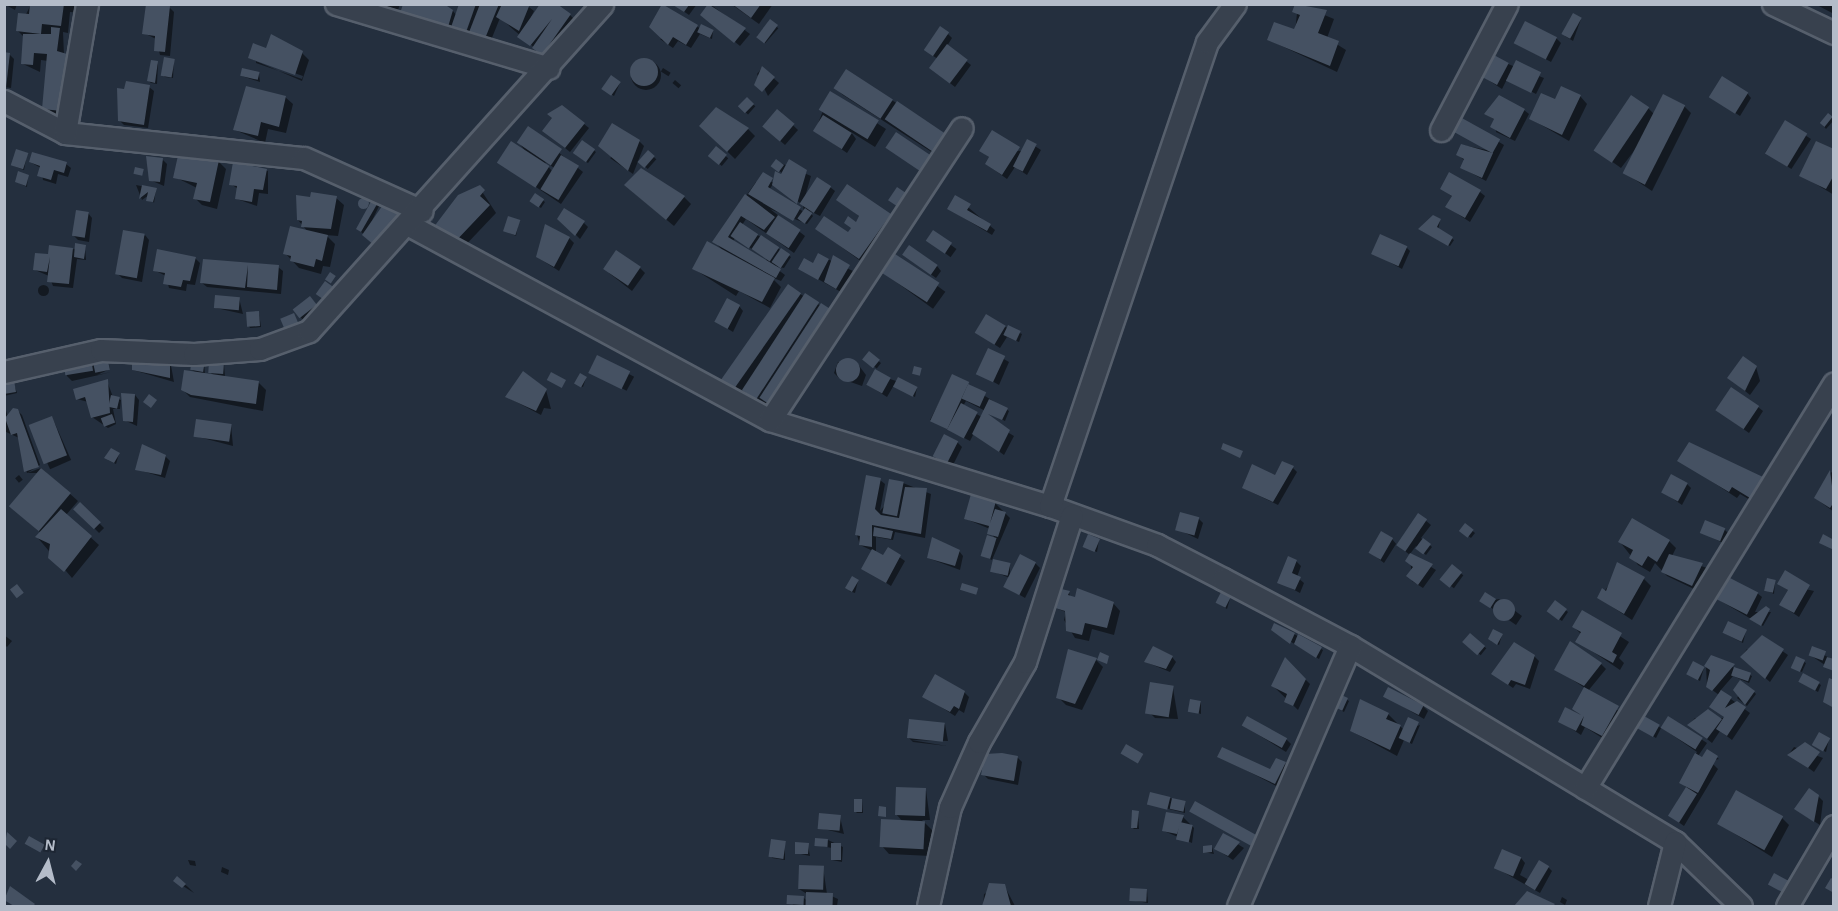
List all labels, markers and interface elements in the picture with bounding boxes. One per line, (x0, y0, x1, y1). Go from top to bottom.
north arrow (18, 833, 78, 893)
text: N (44, 837, 57, 854)

